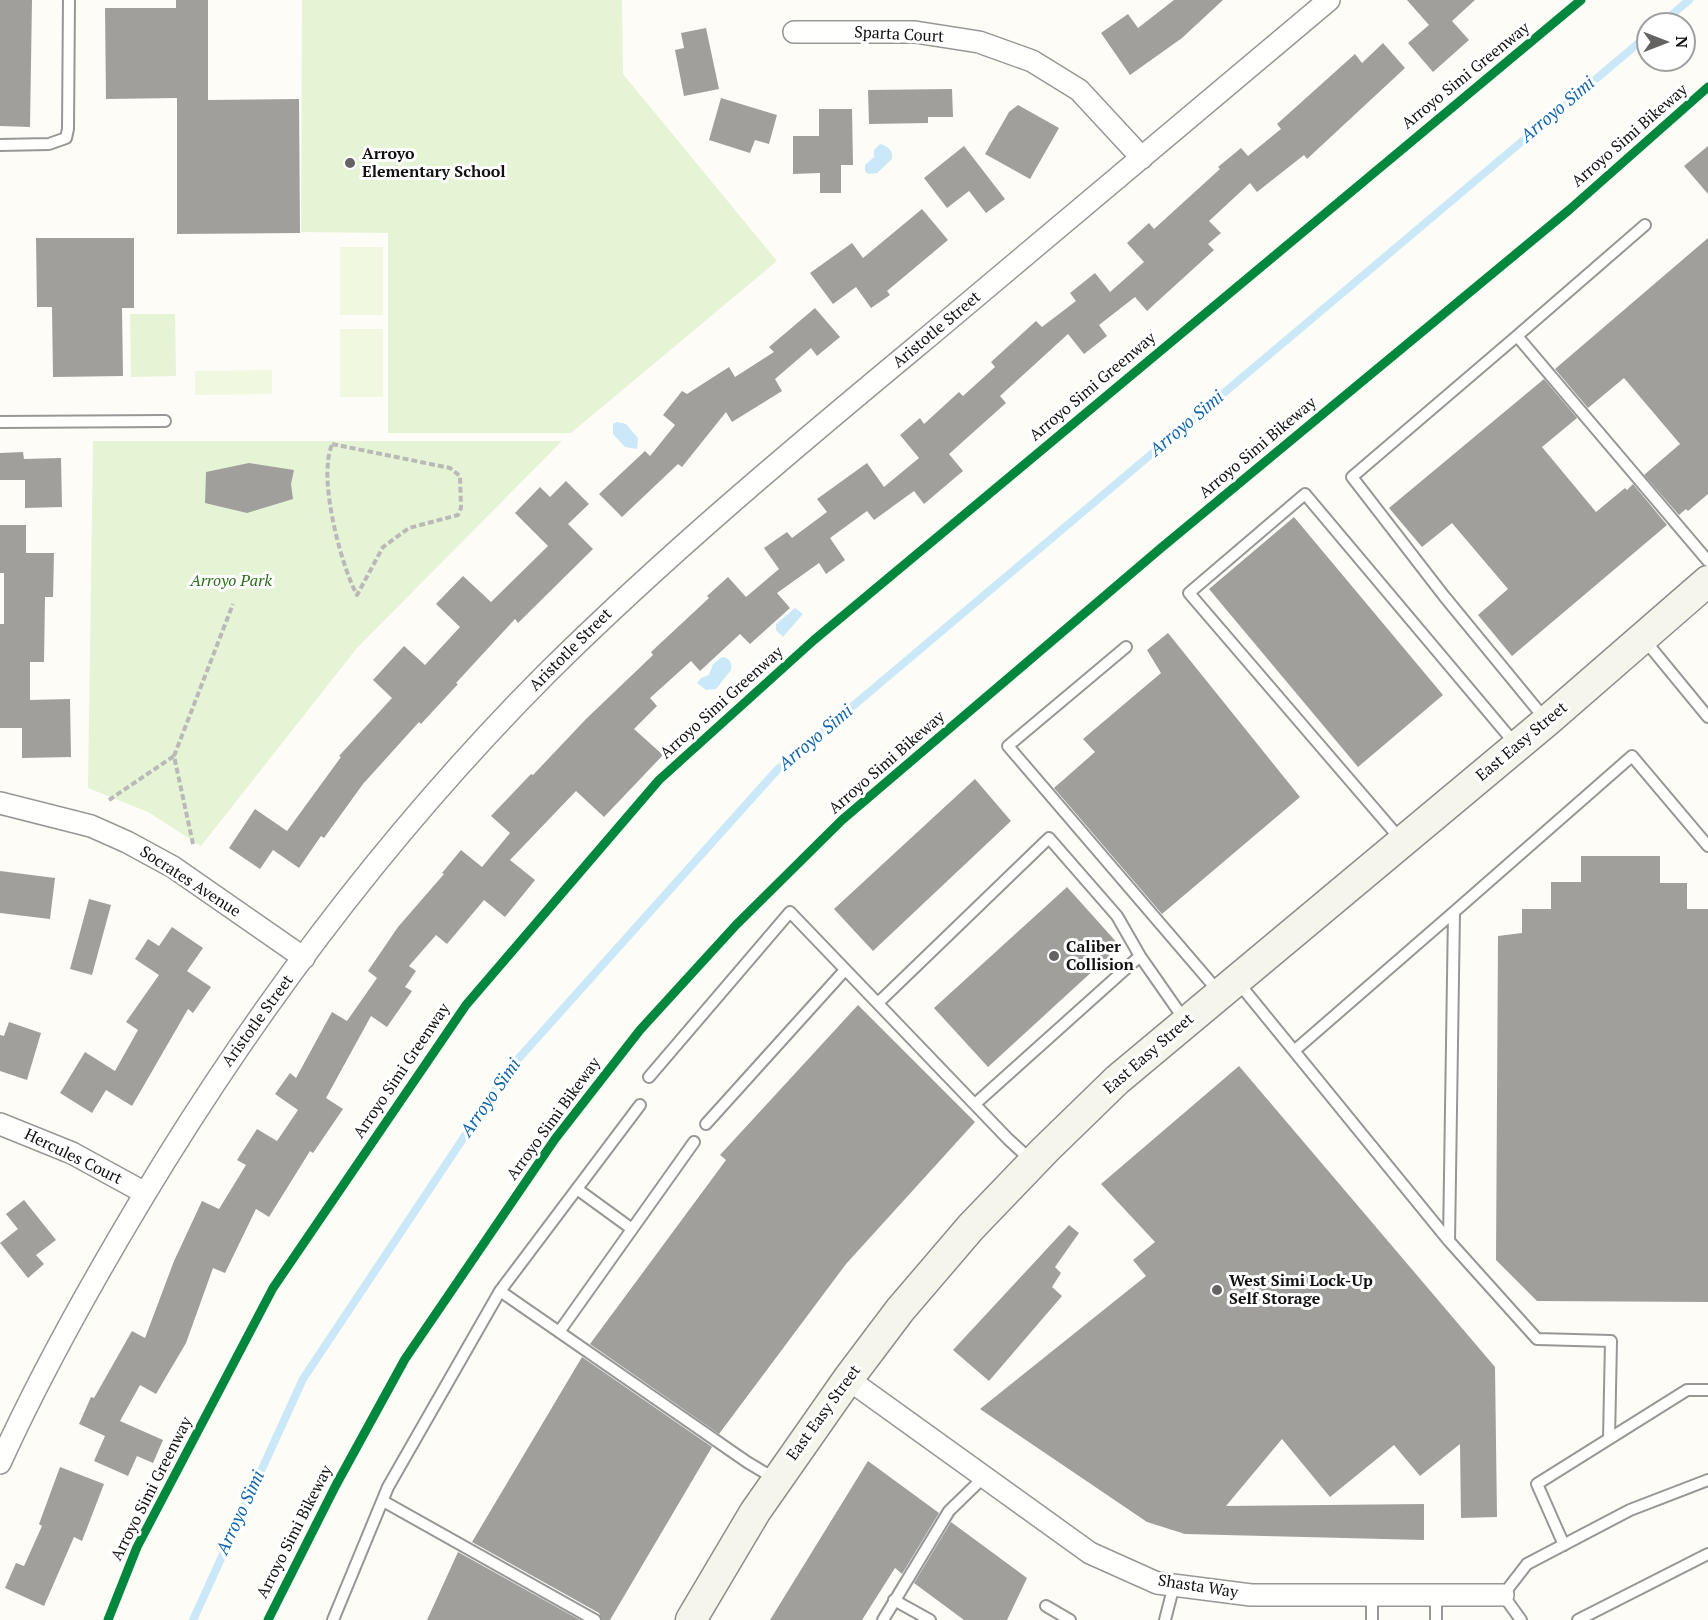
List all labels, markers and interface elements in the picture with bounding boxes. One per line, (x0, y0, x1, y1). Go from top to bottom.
north arrow (1636, 12, 1696, 72)
street label: Arroyo Simi Greenway (1398, 19, 1534, 133)
street label: Sparta Court (854, 23, 944, 47)
text: N (1671, 36, 1693, 48)
water label: Arroyo Simi (1516, 73, 1600, 147)
street label: Arroyo Simi Bikeway (1568, 81, 1692, 191)
place label: Arroyo Elementary School (362, 144, 506, 182)
marker: Arroyo Elementary School (343, 156, 357, 170)
street label: Aristotle Street (889, 288, 985, 372)
street label: Arroyo Simi Greenway (1026, 329, 1160, 445)
water label: Arroyo Simi (1145, 387, 1229, 461)
street label: Arroyo Simi Bikeway (1196, 393, 1320, 503)
park label: Arroyo Park (190, 571, 272, 591)
street label: Aristotle Street (526, 605, 616, 695)
street label: Arroyo Simi Greenway (657, 643, 787, 763)
street label: East Easy Street (1473, 698, 1571, 786)
water label: Arroyo Simi (774, 701, 858, 775)
street label: Arroyo Simi Bikeway (825, 708, 949, 818)
street label: Socrates Avenue (136, 842, 244, 922)
place label: Caliber Collision (1066, 937, 1134, 975)
marker: Caliber Collision (1047, 949, 1061, 963)
street label: Aristotle Street (218, 971, 298, 1071)
street label: Arroyo Simi Greenway (350, 1000, 454, 1142)
street label: East Easy Street (1100, 1010, 1198, 1098)
street label: Arroyo Simi Bikeway (503, 1054, 605, 1184)
water label: Arroyo Simi (456, 1055, 526, 1141)
street label: Hercules Court (21, 1125, 125, 1189)
place label: West Simi Lock-Up Self Storage (1229, 1271, 1373, 1309)
marker: West Simi Lock-Up Self Storage (1210, 1283, 1224, 1297)
street label: East Easy Street (783, 1362, 865, 1464)
street label: Arroyo Simi Greenway (107, 1414, 197, 1564)
street label: Arroyo Simi Bikeway (253, 1462, 337, 1602)
water label: Arroyo Simi (212, 1468, 270, 1558)
street label: Shasta Way (1157, 1571, 1239, 1603)

